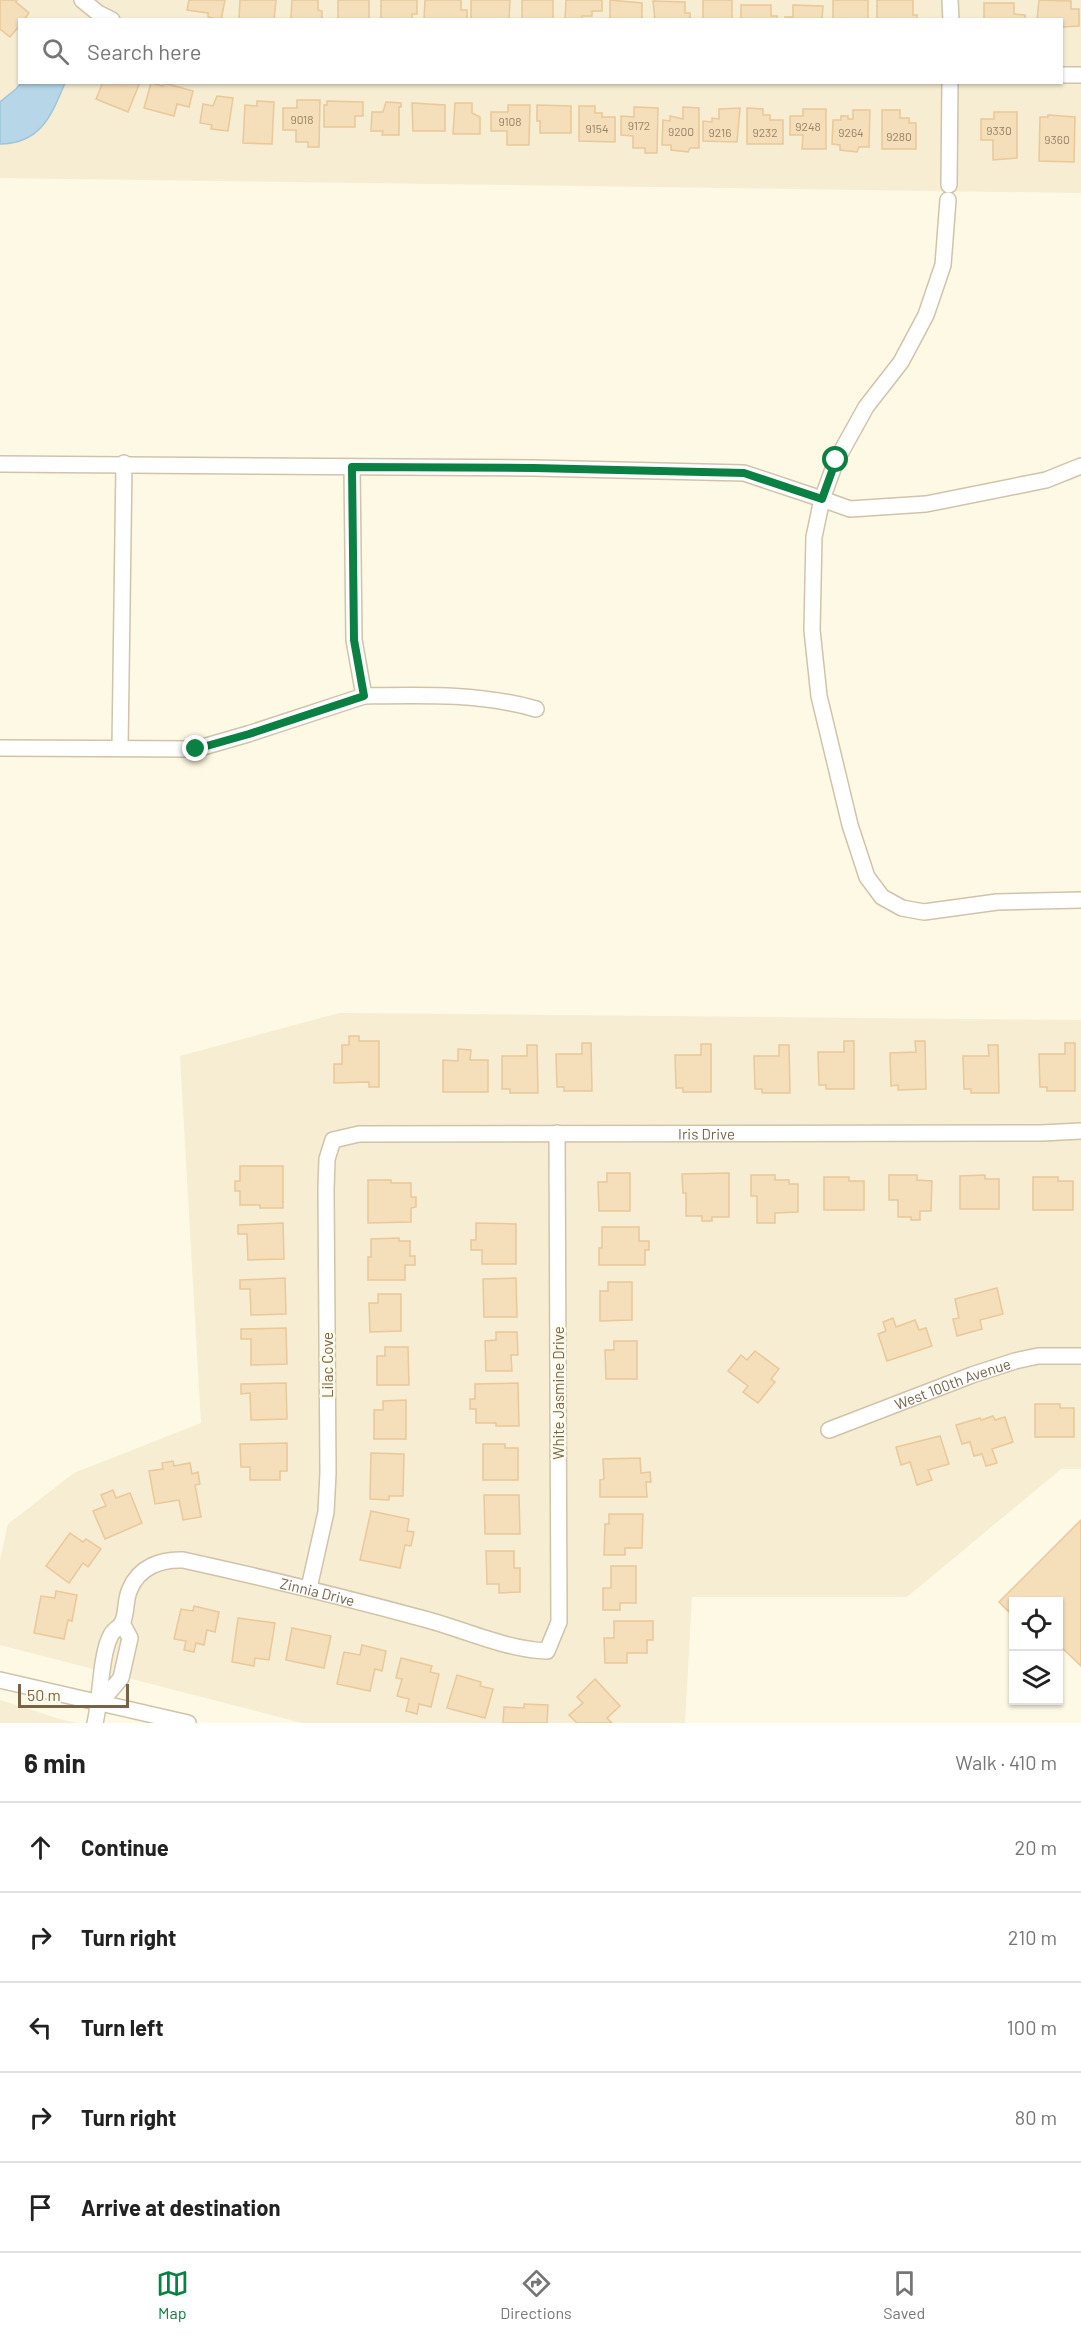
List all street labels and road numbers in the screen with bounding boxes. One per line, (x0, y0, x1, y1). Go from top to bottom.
street label: Iris Drive (678, 1124, 735, 1143)
street label: White Jasmine Drive (549, 1326, 567, 1460)
street label: Lilac Cove (318, 1332, 336, 1398)
street label: West 100th Avenue (892, 1354, 1013, 1413)
street label: Zinnia Drive (278, 1574, 357, 1609)

